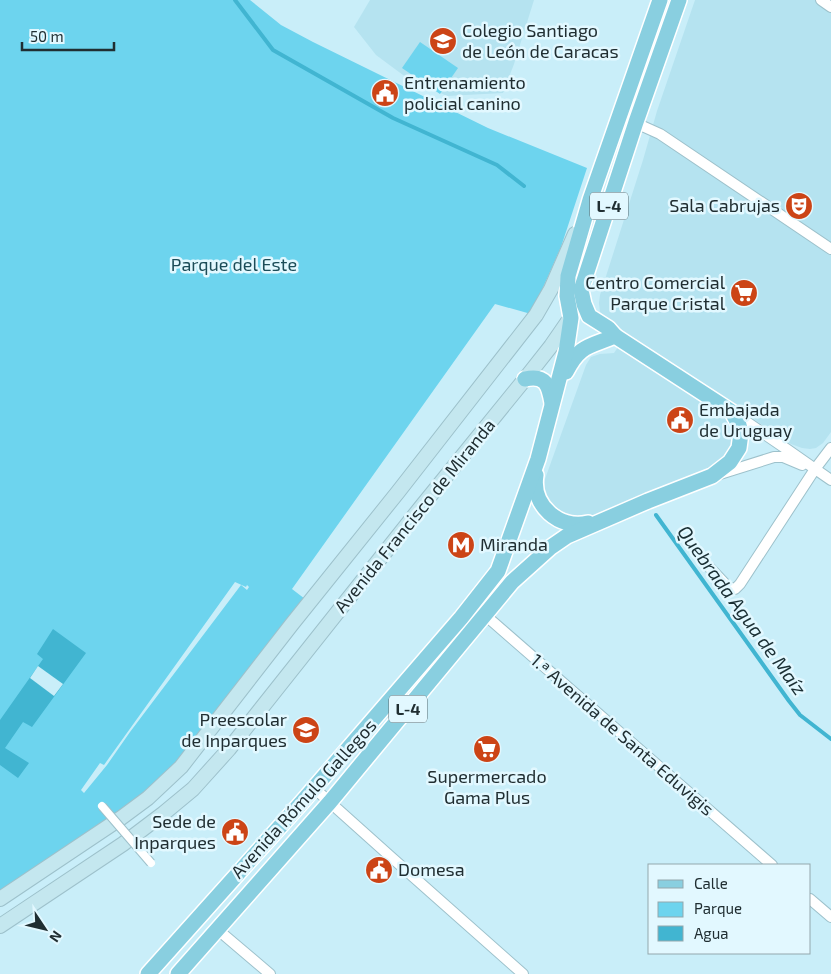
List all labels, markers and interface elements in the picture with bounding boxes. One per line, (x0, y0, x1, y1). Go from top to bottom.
place label: Colegio Santiago de León de Caracas (462, 19, 619, 62)
scale bar (22, 20, 115, 52)
school or university icon: Colegio Santiago de León de Caracas (428, 26, 458, 56)
text: 50 m (30, 27, 64, 45)
place label: Entrenamiento policial canino (404, 71, 526, 114)
public building icon: Entrenamiento policial canino (370, 78, 400, 108)
theatre icon: Sala Cabrujas (784, 191, 814, 221)
road number: L-4 (590, 192, 628, 220)
place label: Sala Cabrujas (669, 194, 780, 216)
park label: Parque del Este (171, 253, 297, 275)
place label: Centro Comercial Parque Cristal (585, 271, 726, 314)
supermarket icon: Centro Comercial Parque Cristal (729, 278, 759, 308)
place label: Embajada de Uruguay (699, 398, 793, 441)
public building icon: Embajada de Uruguay (665, 405, 695, 435)
street label: Avenida Francisco de Miranda (329, 414, 499, 617)
water label: Quebrada Agua de Maíz (673, 520, 812, 699)
metro station icon: Miranda (446, 530, 476, 560)
place label: Miranda (480, 533, 548, 555)
street label: 1.ª Avenida de Santa Eduvigis (527, 649, 719, 820)
road number: L-4 (389, 696, 427, 722)
place label: Preescolar de Inparques (181, 708, 287, 751)
street label: Avenida Rómulo Gallegos (226, 714, 381, 883)
school or university icon: Preescolar de Inparques (291, 715, 321, 745)
supermarket icon: Supermercado Gama Plus (472, 734, 502, 764)
place label: Supermercado Gama Plus (427, 765, 547, 808)
place label: Sede de Inparques (134, 810, 216, 853)
public building icon: Sede de Inparques (220, 817, 250, 847)
public building icon: Domesa (364, 855, 394, 885)
place label: Domesa (398, 858, 465, 880)
legend (648, 864, 811, 954)
text: Calle (694, 874, 728, 892)
text: Parque (694, 899, 742, 917)
north arrow (20, 904, 70, 954)
text: Agua (694, 924, 729, 942)
text: N (46, 928, 66, 946)

